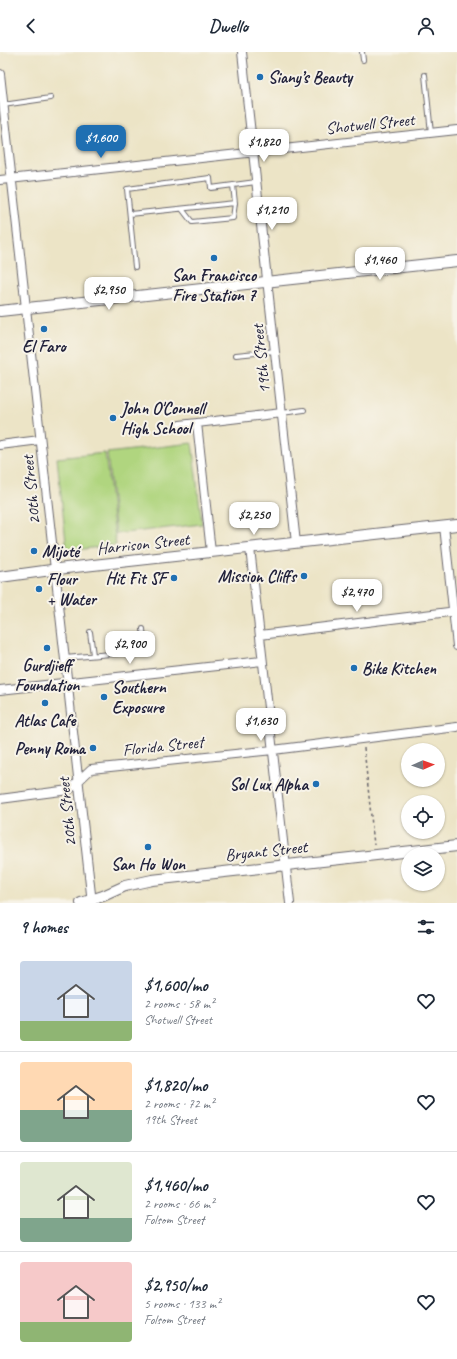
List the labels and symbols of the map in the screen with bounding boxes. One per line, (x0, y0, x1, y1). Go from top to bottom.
place label: Siany’s Beauty (268, 67, 354, 88)
marker: Siany’s Beauty (255, 72, 265, 82)
street label: Shotwell Street (325, 109, 418, 139)
pin: $1,600 (68, 125, 134, 159)
pin: $1,820 (231, 129, 297, 163)
pin: $1,210 (239, 197, 305, 231)
pin: $1,460 (347, 247, 413, 281)
marker: San Francisco Fire Station 7 (209, 253, 219, 263)
place label: San Francisco Fire Station 7 (172, 265, 258, 306)
pin: $2,950 (76, 277, 142, 311)
street label: 19th Street (247, 321, 275, 395)
marker: El Faro (39, 324, 49, 334)
place label: El Faro (22, 336, 68, 357)
place label: John O'Connell High School (120, 398, 208, 439)
marker: John O'Connell High School (108, 413, 118, 423)
street label: 20th Street (17, 452, 45, 526)
pin: $2,250 (221, 502, 287, 536)
street label: Harrison Street (96, 528, 193, 559)
place label: Mijoté (42, 541, 81, 562)
marker: Mijoté (29, 546, 39, 556)
place label: Mission Cliffs (218, 566, 298, 587)
place label: Hit Fit SF (106, 568, 170, 589)
place label: Flour + Water (47, 569, 98, 610)
marker: Mission Cliffs (299, 571, 309, 581)
marker: Hit Fit SF (169, 573, 179, 583)
pin: $2,470 (324, 579, 390, 613)
marker: Flour + Water (34, 584, 44, 594)
pin: $2,900 (97, 631, 163, 665)
marker: Gurdjieff Foundation (42, 643, 52, 653)
place label: Gurdjieff Foundation (15, 655, 81, 696)
place label: Bike Kitchen (362, 658, 437, 679)
marker: Bike Kitchen (349, 663, 359, 673)
place label: Southern Exposure (112, 677, 167, 718)
marker: Southern Exposure (99, 692, 109, 702)
marker: Atlas Cafe (40, 698, 50, 708)
pin: $1,630 (228, 708, 294, 742)
place label: Atlas Cafe (15, 710, 77, 731)
street label: Florida Street (122, 731, 207, 761)
place label: Penny Roma (15, 738, 87, 759)
marker: Penny Roma (88, 743, 98, 753)
north arrow (401, 743, 445, 787)
street label: 20th Street (53, 774, 81, 848)
place label: Sol Lux Alpha (229, 774, 309, 795)
marker: Sol Lux Alpha (311, 779, 321, 789)
street label: Bryant Street (224, 836, 310, 866)
marker: San Ho Won (143, 842, 153, 852)
place label: San Ho Won (111, 854, 186, 875)

